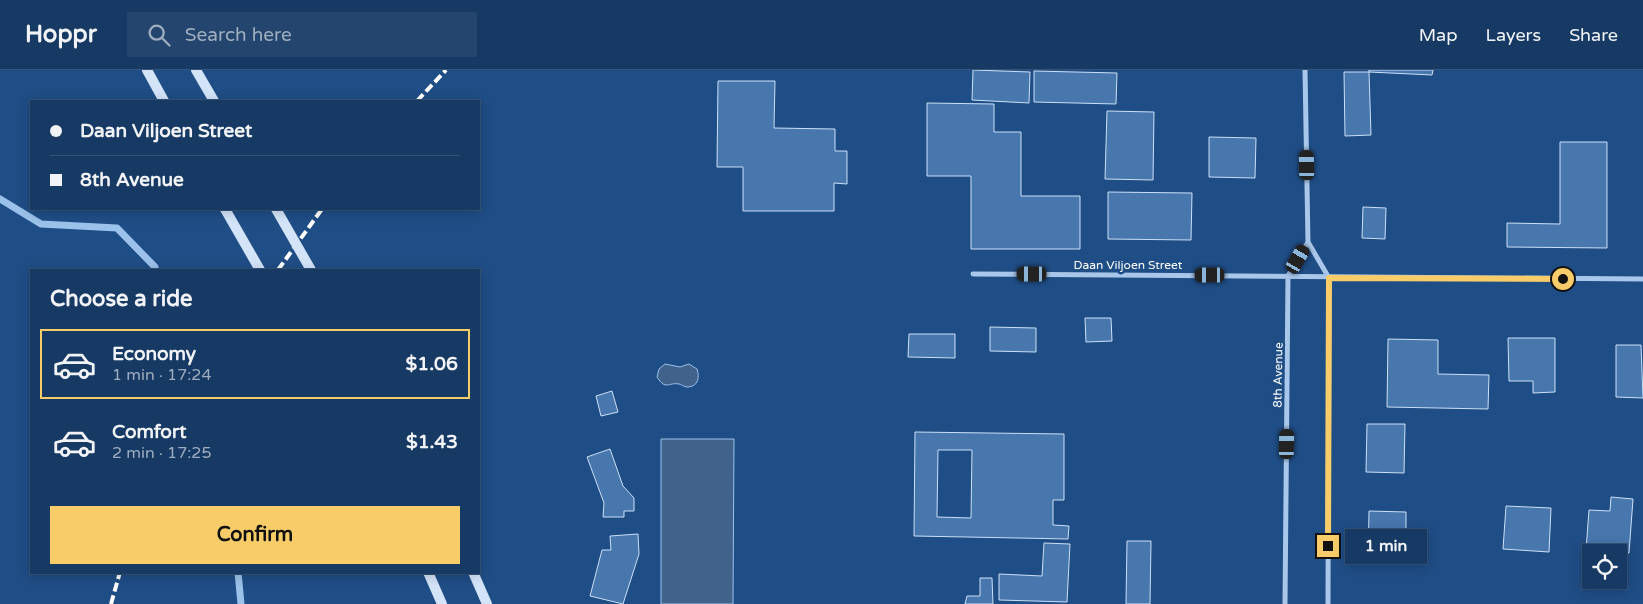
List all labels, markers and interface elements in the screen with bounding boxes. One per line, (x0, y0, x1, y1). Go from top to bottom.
search box (127, 12, 477, 57)
text: Hoppr (25, 20, 97, 49)
icon: search (145, 21, 173, 49)
text: Search here (185, 24, 292, 46)
text: Map (1419, 24, 1458, 46)
text: Layers (1486, 24, 1541, 46)
text: Share (1569, 24, 1618, 46)
text: Daan Viljoen Street (80, 120, 252, 142)
car (1299, 150, 1314, 180)
text: 8th Avenue (80, 169, 184, 191)
car (1284, 242, 1311, 276)
street label: Daan Viljoen Street (1074, 258, 1183, 272)
car (1017, 267, 1047, 282)
car (1195, 268, 1225, 283)
route start (1552, 268, 1574, 290)
text: Choose a ride (50, 286, 193, 312)
icon: car (52, 342, 97, 387)
street label: 8th Avenue (1270, 342, 1286, 408)
text: Economy (112, 343, 196, 365)
text: $1.06 (406, 353, 458, 375)
text: 1 min · 17:24 (112, 365, 211, 385)
icon: car (52, 420, 97, 465)
text: Comfort (112, 421, 186, 443)
car (1279, 429, 1294, 459)
text: $1.43 (406, 431, 458, 453)
text: 2 min · 17:25 (112, 443, 211, 463)
button: Confirm (50, 506, 460, 564)
callout: 1 min (1346, 528, 1428, 564)
route end (1317, 535, 1339, 557)
text: 1 min (1365, 536, 1407, 556)
map controls (1582, 544, 1627, 589)
button: locate (1582, 544, 1627, 589)

